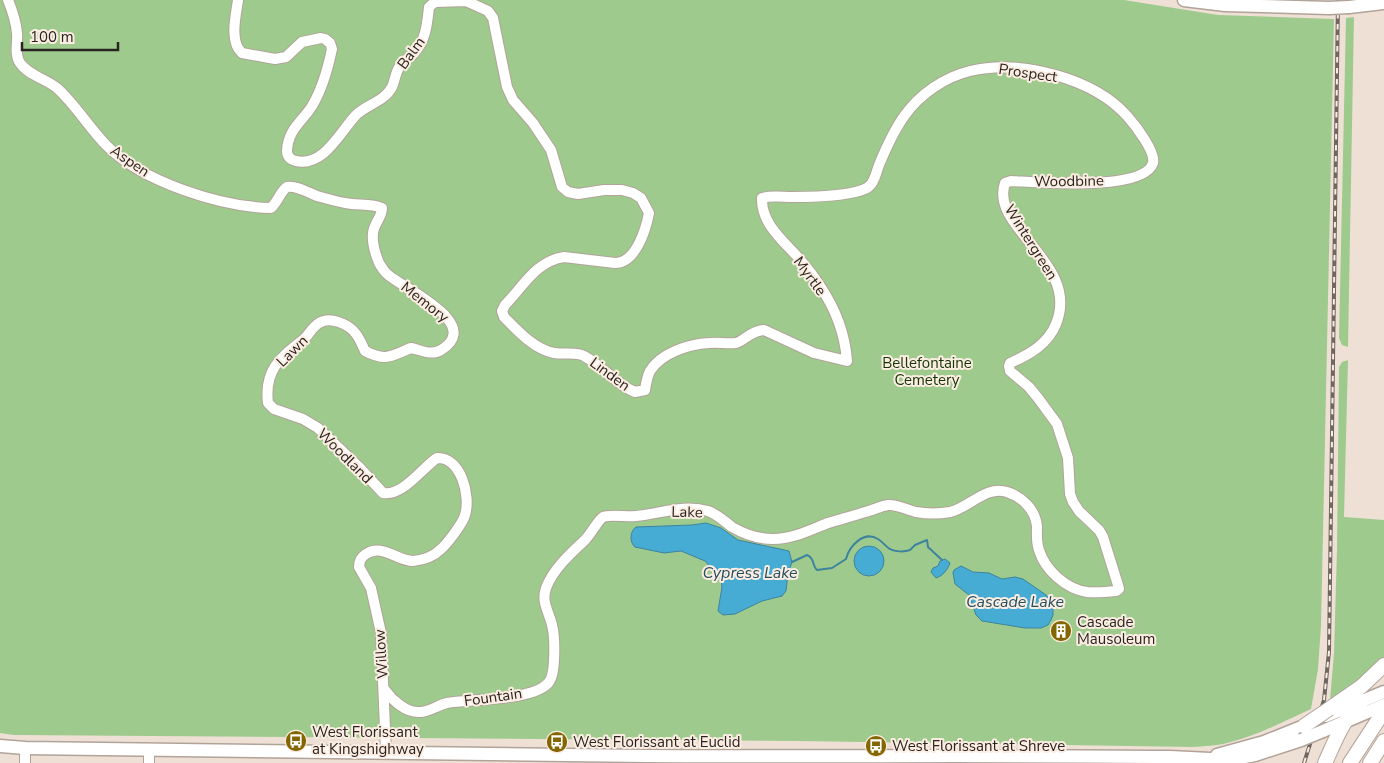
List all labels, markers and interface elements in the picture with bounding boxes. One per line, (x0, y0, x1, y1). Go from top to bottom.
scale bar (22, 20, 119, 52)
text: 100 m (30, 27, 74, 47)
street label: Balm (393, 33, 429, 73)
street label: Prospect (997, 59, 1059, 87)
street label: Aspen (106, 141, 154, 181)
street label: Woodbine (1034, 170, 1104, 192)
street label: Wintergreen (1000, 200, 1062, 284)
street label: Myrtle (789, 252, 831, 300)
street label: Memory (397, 277, 453, 327)
street label: Lawn (272, 331, 312, 371)
street label: Linden (586, 353, 634, 395)
park label: Bellefontaine Cemetery (882, 353, 972, 390)
street label: Woodland (313, 424, 377, 488)
street label: Lake (671, 502, 703, 522)
water label: Cypress Lake (702, 562, 798, 584)
water label: Cascade Lake (966, 591, 1064, 613)
place label: Cascade Mausoleum (1077, 612, 1155, 649)
building icon: Cascade Mausoleum (1049, 619, 1073, 643)
street label: Willow (369, 628, 393, 679)
street label: Fountain (463, 683, 523, 711)
place label: West Florissant at Kingshighway (312, 722, 424, 759)
bus stop icon: West Florissant at Kingshighway (284, 729, 308, 753)
bus stop icon: West Florissant at Euclid (545, 730, 569, 754)
place label: West Florissant at Euclid (573, 732, 740, 752)
bus stop icon: West Florissant at Shreve (864, 734, 888, 758)
place label: West Florissant at Shreve (892, 736, 1065, 756)

